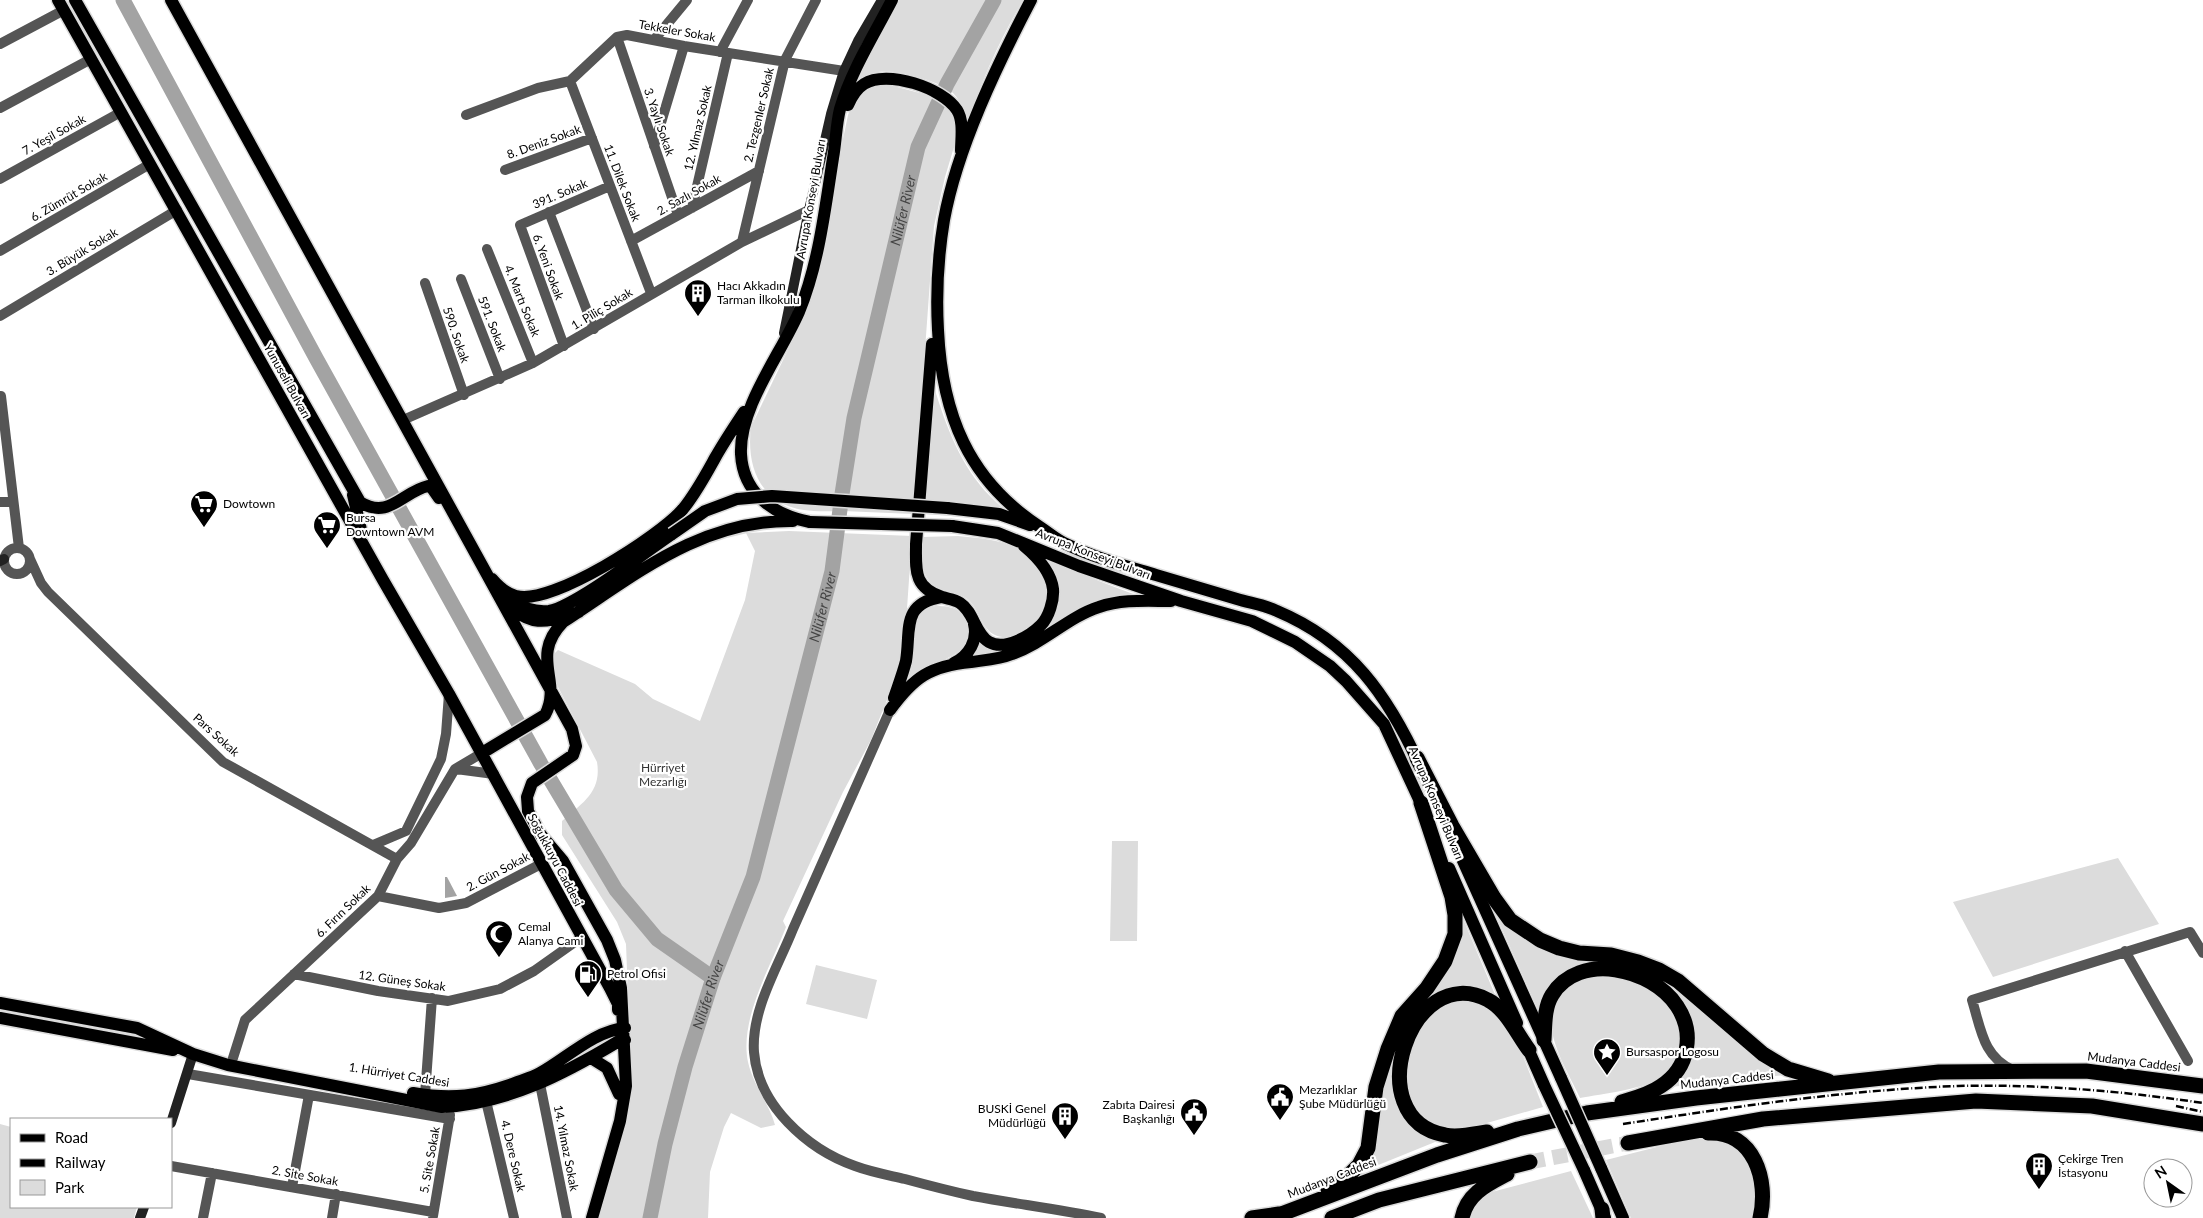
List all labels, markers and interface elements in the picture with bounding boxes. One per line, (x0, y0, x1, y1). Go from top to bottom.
street label: Tekkeler Sokak (637, 16, 718, 45)
street label: 2. Tezgenler Sokak (740, 65, 777, 164)
street label: 12. Yılmaz Sokak (680, 83, 715, 172)
street label: 3. Yaylı Sokak (641, 86, 678, 159)
street label: 7. Yeşil Sokak (19, 111, 89, 158)
street label: 8. Deniz Sokak (505, 121, 584, 162)
street label: Avrupa Konseyi Bulvarı (793, 138, 828, 260)
street label: 11. Dilek Sokak (601, 142, 644, 224)
street label: 6. Zümrüt Sokak (28, 168, 111, 225)
street label: 2. Sazlı Sokak (654, 170, 724, 218)
water label: Nilüfer River (886, 173, 919, 247)
street label: 391. Sokak (530, 175, 590, 212)
street label: 3. Büyük Sokak (43, 224, 121, 279)
street label: 6. Yeni Sokak (530, 232, 568, 303)
street label: 4. Martı Sokak (501, 263, 544, 340)
building icon: Hacı Akkadın Tarman İlkokulu (683, 278, 713, 317)
place label: Hacı Akkadın Tarman İlkokulu (717, 278, 800, 307)
street label: 1. Piliç Sokak (568, 284, 636, 333)
street label: 591. Sokak (475, 294, 510, 355)
street label: 590. Sokak (440, 305, 473, 366)
street label: Yunuseli Bulvarı (261, 341, 314, 421)
supermarket icon: Dowtown (189, 489, 219, 528)
place label: Dowtown (223, 496, 275, 511)
supermarket icon: Bursa Downtown AVM (312, 510, 342, 549)
place label: Bursa Downtown AVM (346, 510, 434, 539)
street label: Avrupa Konseyi Bulvarı (1034, 525, 1153, 582)
water label: Nilüfer River (805, 570, 840, 644)
street label: Pars Sokak (190, 710, 243, 760)
street label: Avrupa Konseyi Bulvarı (1406, 744, 1467, 862)
park label: Hürriyet Mezarlığı (639, 760, 687, 789)
street label: Soğukkuyu Caddesi (525, 811, 586, 909)
street label: 2. Gün Sokak (464, 848, 533, 894)
street label: 6. Fırın Sokak (312, 880, 374, 941)
mosque icon: Cemal Alanya Cami (484, 919, 514, 958)
place label: Cemal Alanya Cami (518, 919, 583, 948)
water label: Nilüfer River (688, 957, 727, 1031)
fuel station icon: Petrol Ofisi (573, 959, 603, 998)
place label: Petrol Ofisi (607, 966, 666, 981)
street label: 12. Güneş Sokak (357, 967, 448, 994)
place icon: Bursaspor Logosu (1592, 1037, 1622, 1076)
place label: Bursaspor Logosu (1626, 1044, 1719, 1059)
street label: Mudanya Caddesi (2087, 1048, 2182, 1075)
street label: 1. Hürriyet Caddesi (348, 1059, 451, 1090)
street label: Mudanya Caddesi (1679, 1067, 1775, 1092)
public building icon: Mezarlıklar Şube Müdürlüğü (1265, 1082, 1295, 1121)
place label: Mezarlıklar Şube Müdürlüğü (1299, 1082, 1386, 1111)
place label: Zabıta Dairesi Başkanlığı (1103, 1097, 1175, 1126)
public building icon: Zabıta Dairesi Başkanlığı (1179, 1097, 1209, 1136)
place label: BUSKİ Genel Müdürlüğü (978, 1101, 1046, 1130)
building icon: BUSKİ Genel Müdürlüğü (1050, 1101, 1080, 1140)
street label: 14. Yılmaz Sokak (551, 1104, 582, 1193)
legend (10, 1118, 172, 1208)
street label: 4. Dere Sokak (498, 1119, 529, 1194)
street label: 5. Site Sokak (416, 1125, 443, 1194)
text: Road (55, 1128, 88, 1146)
building icon: Çekirge Tren İstasyonu (2024, 1151, 2054, 1190)
place label: Çekirge Tren İstasyonu (2058, 1151, 2124, 1180)
text: Railway (55, 1153, 106, 1171)
street label: Mudanya Caddesi (1285, 1154, 1378, 1201)
north arrow (2143, 1158, 2193, 1208)
street label: 2. Site Sokak (271, 1162, 340, 1189)
text: N (2151, 1162, 2170, 1182)
text: Park (55, 1178, 85, 1196)

